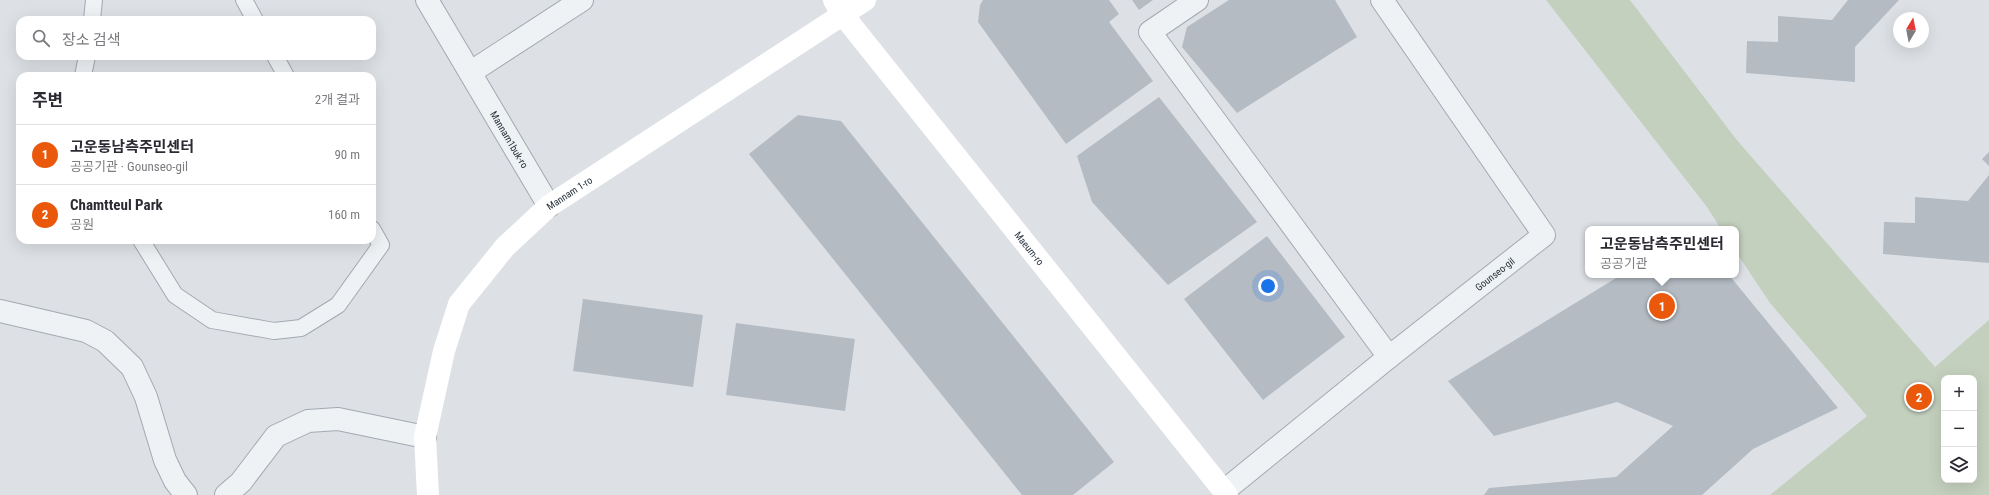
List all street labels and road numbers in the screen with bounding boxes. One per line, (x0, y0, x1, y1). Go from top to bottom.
street label: Mannam1buk-ro (488, 109, 531, 170)
street label: Mannam 1-ro (544, 174, 594, 212)
street label: Maeum-ro (1013, 229, 1046, 267)
street label: Gounseo-gil (1473, 255, 1516, 293)

